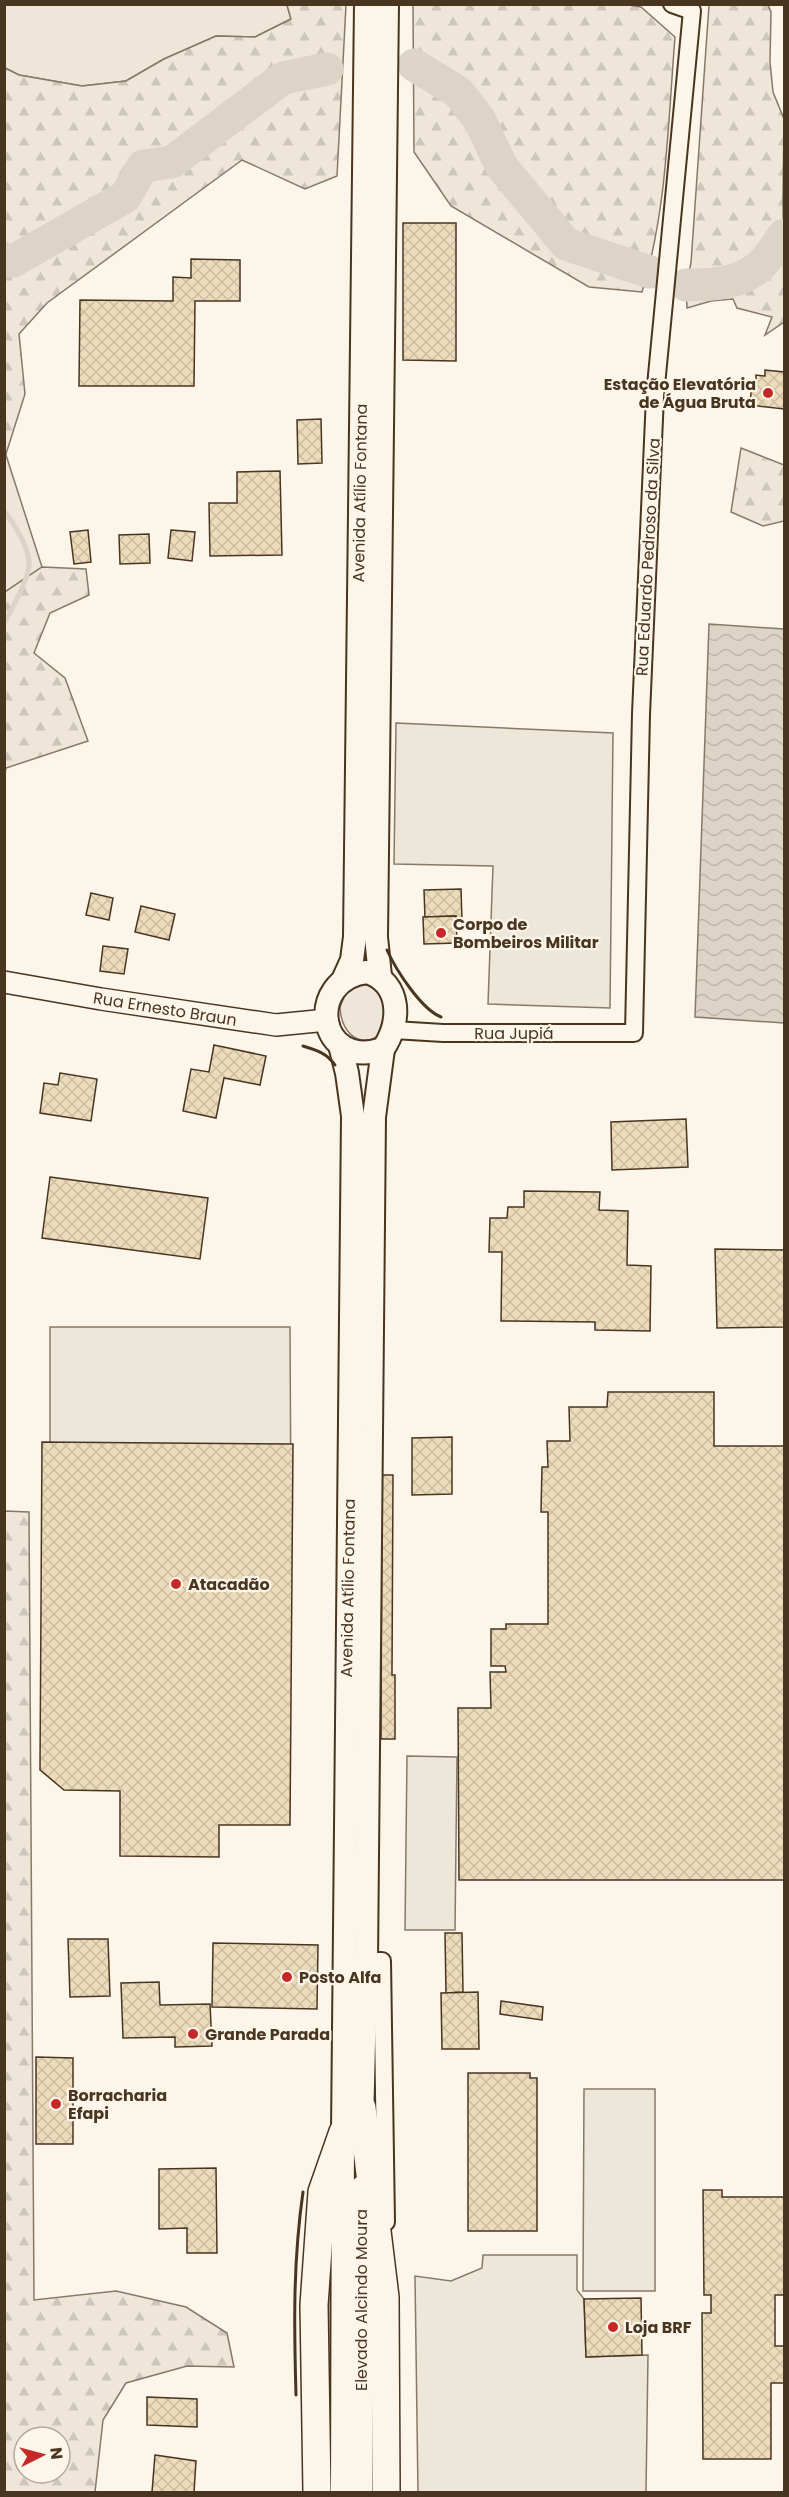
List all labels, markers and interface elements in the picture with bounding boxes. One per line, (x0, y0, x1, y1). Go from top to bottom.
place label: Estação Elevatória de Água Bruta (604, 373, 756, 414)
marker: Estação Elevatória de Água Bruta (761, 386, 775, 400)
street label: Avenida Atílio Fontana (347, 403, 373, 583)
street label: Rua Eduardo Pedroso da Silva (630, 437, 666, 677)
place label: Corpo de Bombeiros Militar (453, 913, 599, 954)
marker: Corpo de Bombeiros Militar (434, 926, 448, 940)
street label: Rua Ernesto Braun (92, 986, 238, 1032)
street label: Rua Jupiá (474, 1022, 554, 1045)
street label: Avenida Atílio Fontana (335, 1498, 361, 1678)
place label: Atacadão (188, 1573, 270, 1596)
marker: Atacadão (169, 1577, 183, 1591)
place label: Posto Alfa (299, 1966, 381, 1989)
marker: Posto Alfa (280, 1970, 294, 1984)
place label: Grande Parada (205, 2023, 330, 2046)
marker: Grande Parada (186, 2027, 200, 2041)
place label: Borracharia Efapi (68, 2084, 167, 2125)
marker: Borracharia Efapi (49, 2097, 63, 2111)
street label: Elevado Alcindo Moura (350, 2209, 373, 2391)
place label: Loja BRF (625, 2316, 692, 2339)
marker: Loja BRF (606, 2320, 620, 2334)
north arrow (12, 2425, 72, 2485)
text: N (44, 2446, 68, 2461)

